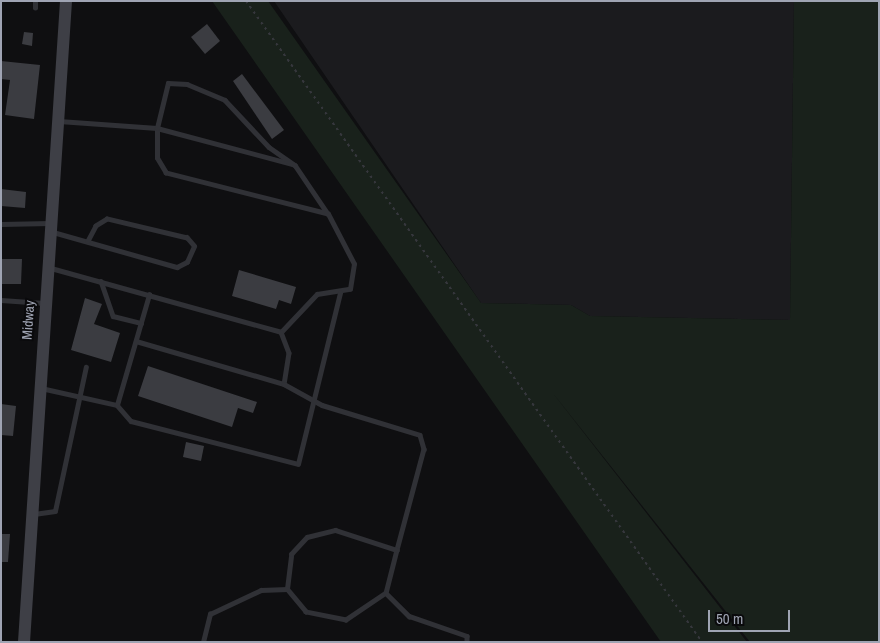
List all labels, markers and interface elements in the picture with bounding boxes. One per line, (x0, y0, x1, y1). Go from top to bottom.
street label: Midway (18, 300, 38, 340)
scale bar (710, 600, 792, 632)
text: 50 m (716, 608, 743, 629)

